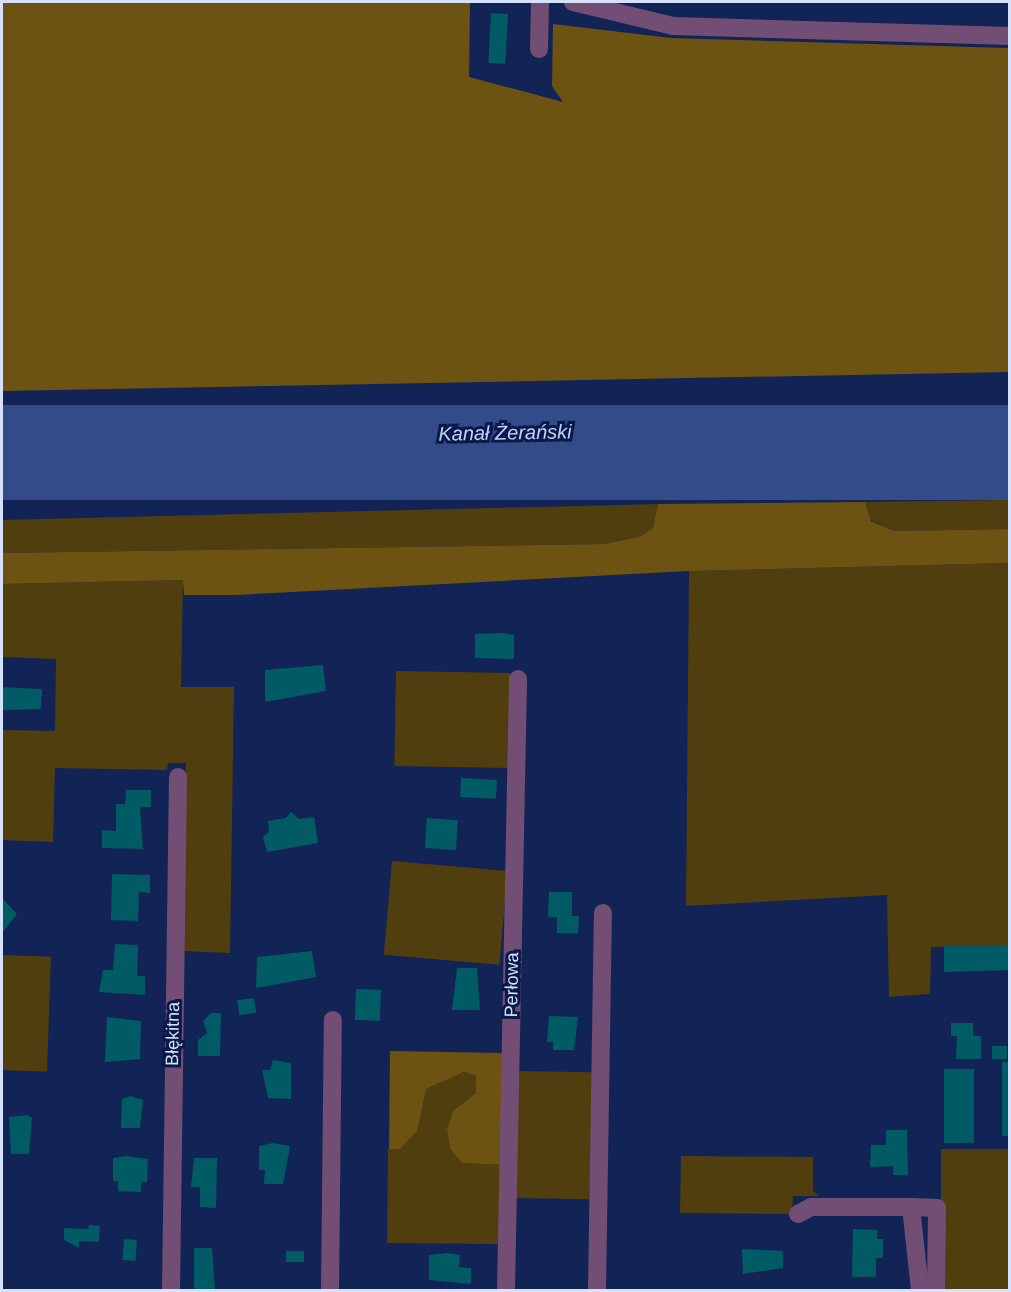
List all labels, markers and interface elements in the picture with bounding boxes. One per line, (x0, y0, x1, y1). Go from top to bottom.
water label: Kanał Żerański (438, 420, 572, 446)
street label: Perłowa (501, 952, 523, 1018)
street label: Błękitna (162, 1002, 184, 1066)

